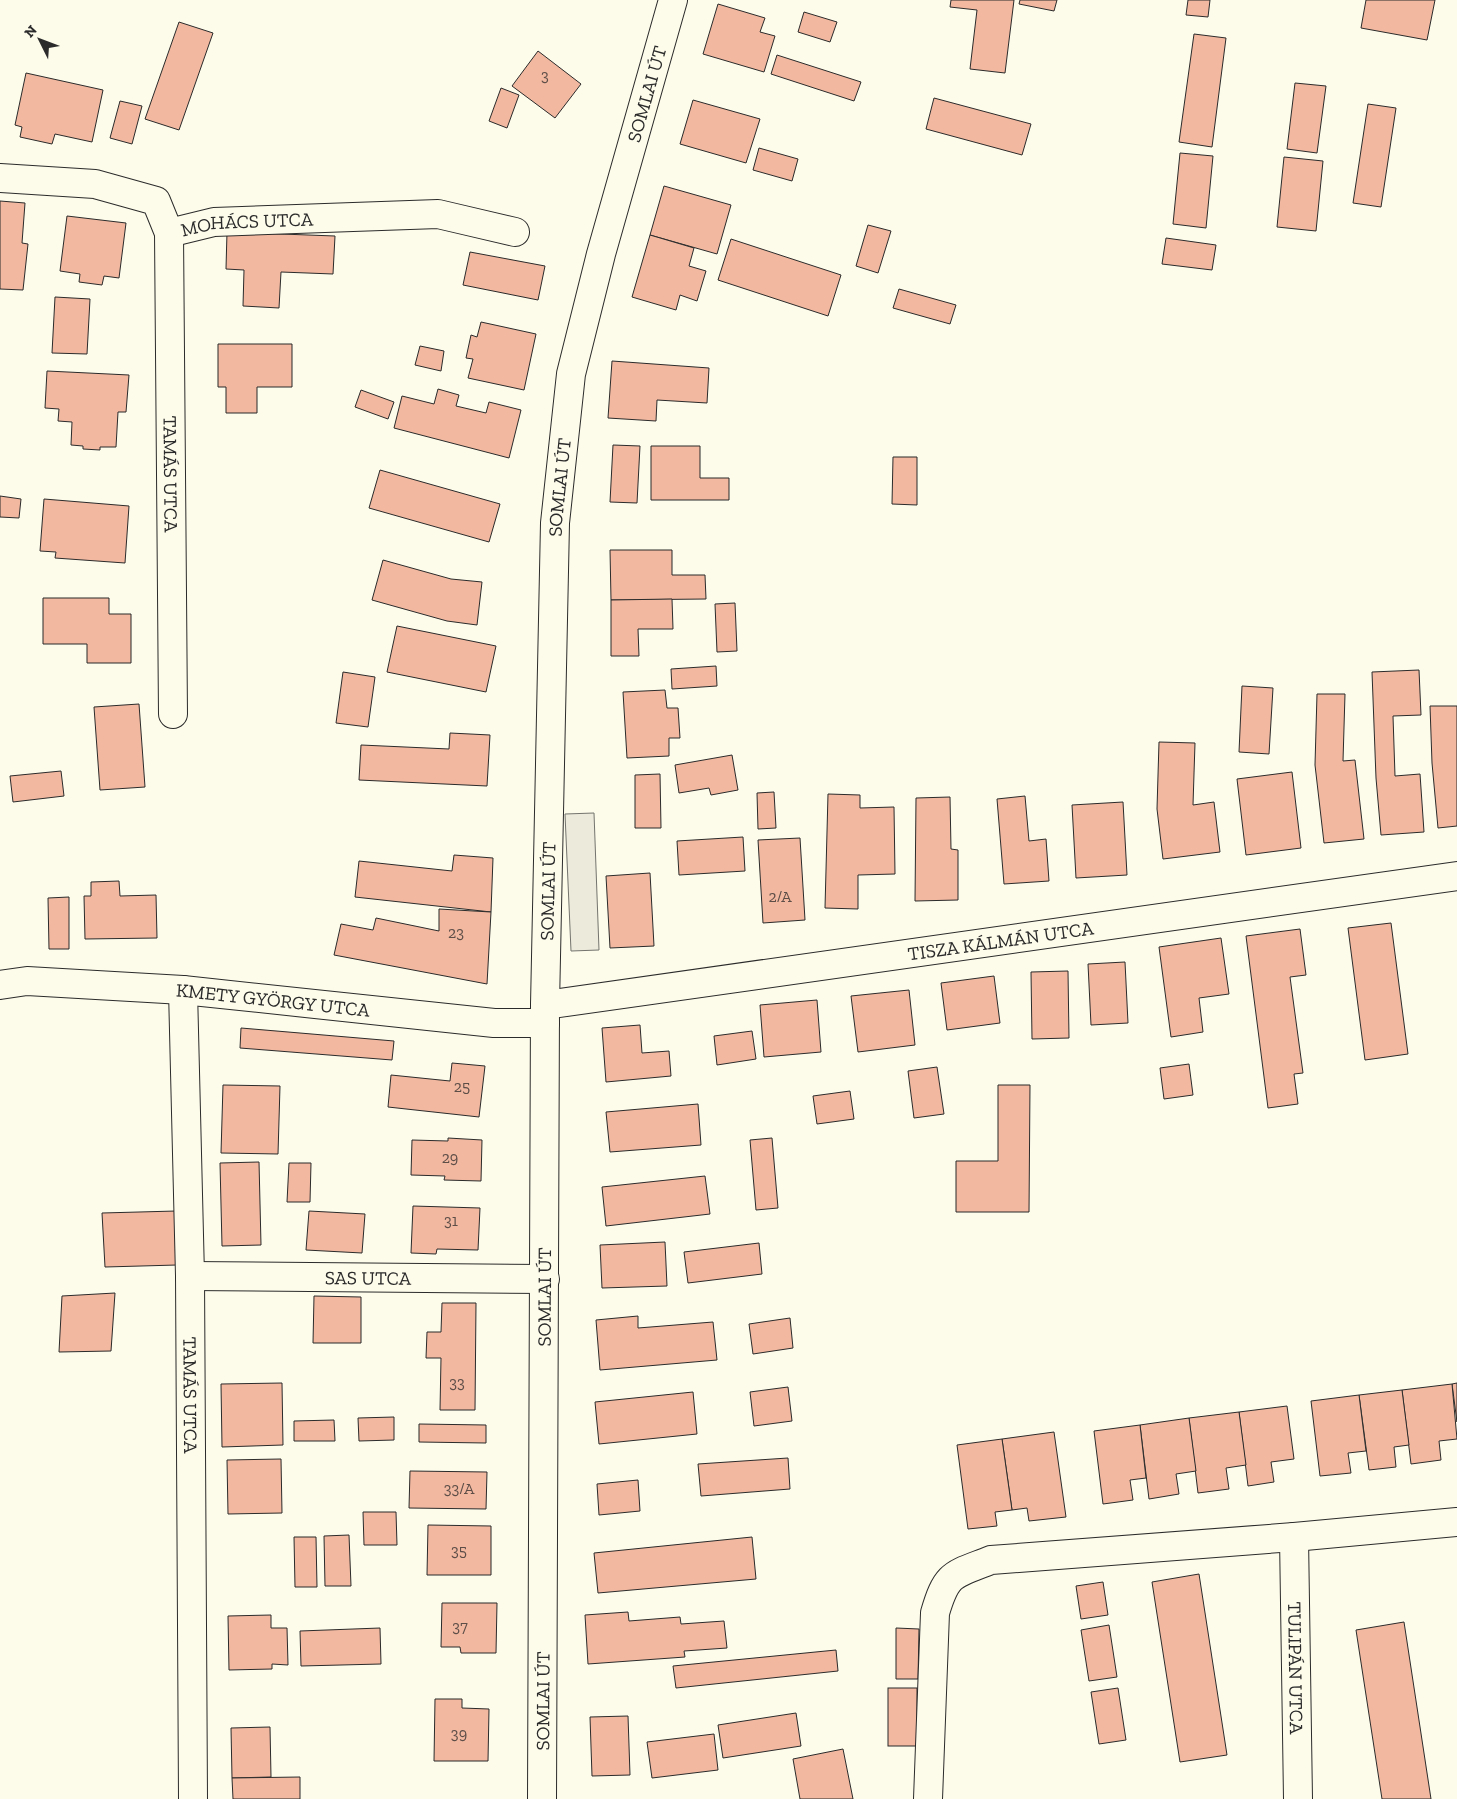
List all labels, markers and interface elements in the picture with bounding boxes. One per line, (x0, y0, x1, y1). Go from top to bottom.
north arrow (15, 15, 65, 65)
text: N (21, 22, 41, 41)
street label: SOMLAI ÚT (622, 43, 671, 145)
house number: 3 (541, 66, 549, 85)
street label: MOHÁCS UTCA (178, 207, 314, 241)
street label: TAMÁS UTCA (159, 416, 183, 533)
street label: SOMLAI ÚT (543, 437, 576, 537)
street label: SOMLAI ÚT (535, 841, 560, 941)
house number: 2/A (768, 887, 792, 906)
street label: TISZA KÁLMÁN UTCA (906, 916, 1095, 965)
house number: 23 (448, 923, 464, 942)
street label: KMETY GYÖRGY UTCA (175, 978, 372, 1021)
house number: 25 (454, 1077, 470, 1096)
house number: 29 (442, 1148, 458, 1167)
house number: 31 (444, 1211, 458, 1230)
street label: SOMLAI ÚT (532, 1247, 556, 1347)
street label: SAS UTCA (325, 1266, 412, 1289)
street label: TAMÁS UTCA (179, 1337, 203, 1454)
house number: 33 (449, 1373, 465, 1392)
house number: 33/A (444, 1479, 475, 1498)
house number: 35 (451, 1541, 467, 1560)
street label: TULIPÁN UTCA (1283, 1602, 1309, 1735)
house number: 37 (452, 1617, 468, 1636)
street label: SOMLAI ÚT (531, 1651, 554, 1751)
house number: 39 (451, 1724, 467, 1743)

